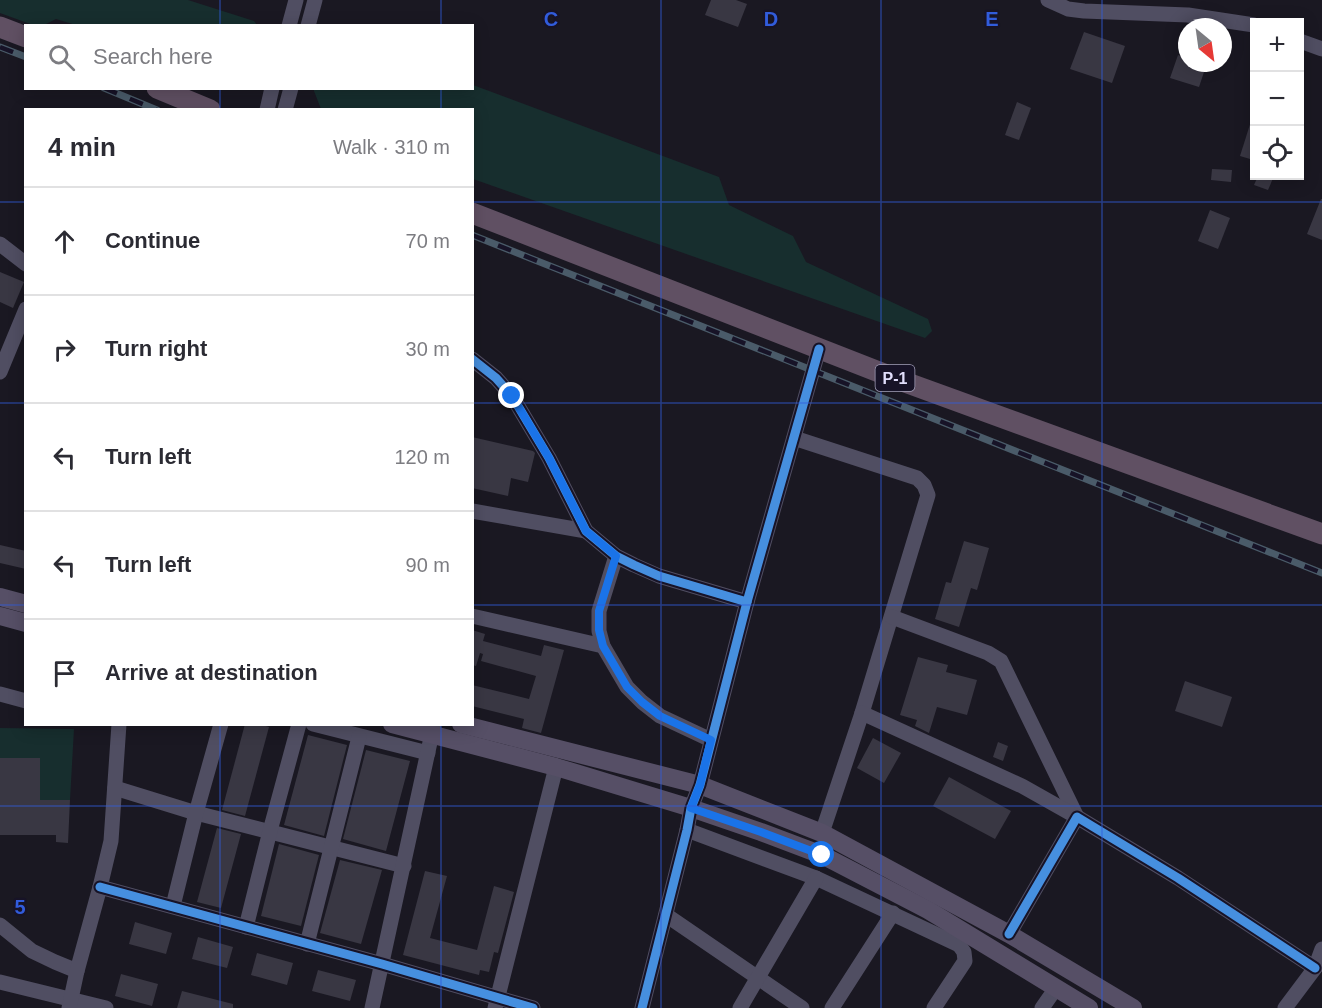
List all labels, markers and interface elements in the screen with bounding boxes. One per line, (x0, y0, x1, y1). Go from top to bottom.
text: C (544, 8, 558, 30)
text: D (764, 8, 778, 30)
text: E (985, 8, 999, 30)
north arrow (1178, 18, 1232, 72)
map controls (1250, 18, 1304, 180)
button: + (1250, 18, 1304, 72)
search box (24, 24, 474, 90)
icon: search (45, 41, 78, 74)
text: Search here (93, 44, 213, 69)
button: − (1250, 72, 1304, 126)
button: locate (1250, 126, 1304, 180)
text: 4 min (48, 132, 116, 162)
text: Walk · 310 m (333, 136, 450, 158)
icon: ahead (48, 225, 81, 258)
text: Continue (105, 228, 200, 253)
text: 70 m (406, 230, 450, 252)
icon: right (48, 333, 81, 366)
text: Turn right (105, 336, 207, 361)
text: 30 m (406, 338, 450, 360)
road number: P-1 (876, 365, 914, 391)
route end (498, 382, 524, 408)
icon: left (48, 441, 81, 474)
text: Turn left (105, 444, 191, 469)
text: 120 m (394, 446, 450, 468)
icon: left (48, 549, 81, 582)
text: Turn left (105, 552, 191, 577)
text: 90 m (406, 554, 450, 576)
icon: arrive (48, 657, 81, 690)
text: Arrive at destination (105, 660, 318, 685)
route start (808, 841, 834, 867)
text: 5 (14, 896, 26, 918)

